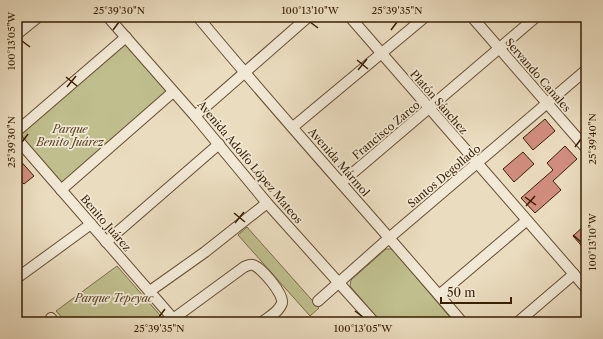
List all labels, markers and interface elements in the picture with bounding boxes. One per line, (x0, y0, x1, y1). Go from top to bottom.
text: 25°39'30"N (93, 4, 145, 17)
text: 100°13'10"W (281, 4, 340, 17)
text: 25°39'35"N (372, 4, 422, 17)
text: 100°13'05"W (5, 11, 18, 70)
street label: Servando Canales (502, 35, 574, 115)
street label: Platón Sánchez (407, 67, 471, 137)
street label: Avenida Adolfo López Mateos (194, 97, 306, 227)
street label: Francisco Zarco (349, 97, 423, 162)
text: 25°39'40"N (586, 113, 599, 165)
text: 25°39'30"N (5, 116, 18, 168)
park label: Parque Benito Juárez (35, 122, 105, 149)
street label: Avenida Mármol (305, 124, 373, 200)
street label: Santos Degollado (405, 141, 484, 211)
street label: Benito Juárez (78, 192, 135, 254)
text: 100°13'10"W (586, 212, 599, 271)
scale bar (441, 279, 511, 305)
text: 50 m (447, 285, 476, 300)
park label: Parque Tepeyac (74, 291, 154, 305)
text: 25°39'35"N (134, 322, 184, 335)
text: 100°13'05"W (334, 322, 393, 335)

